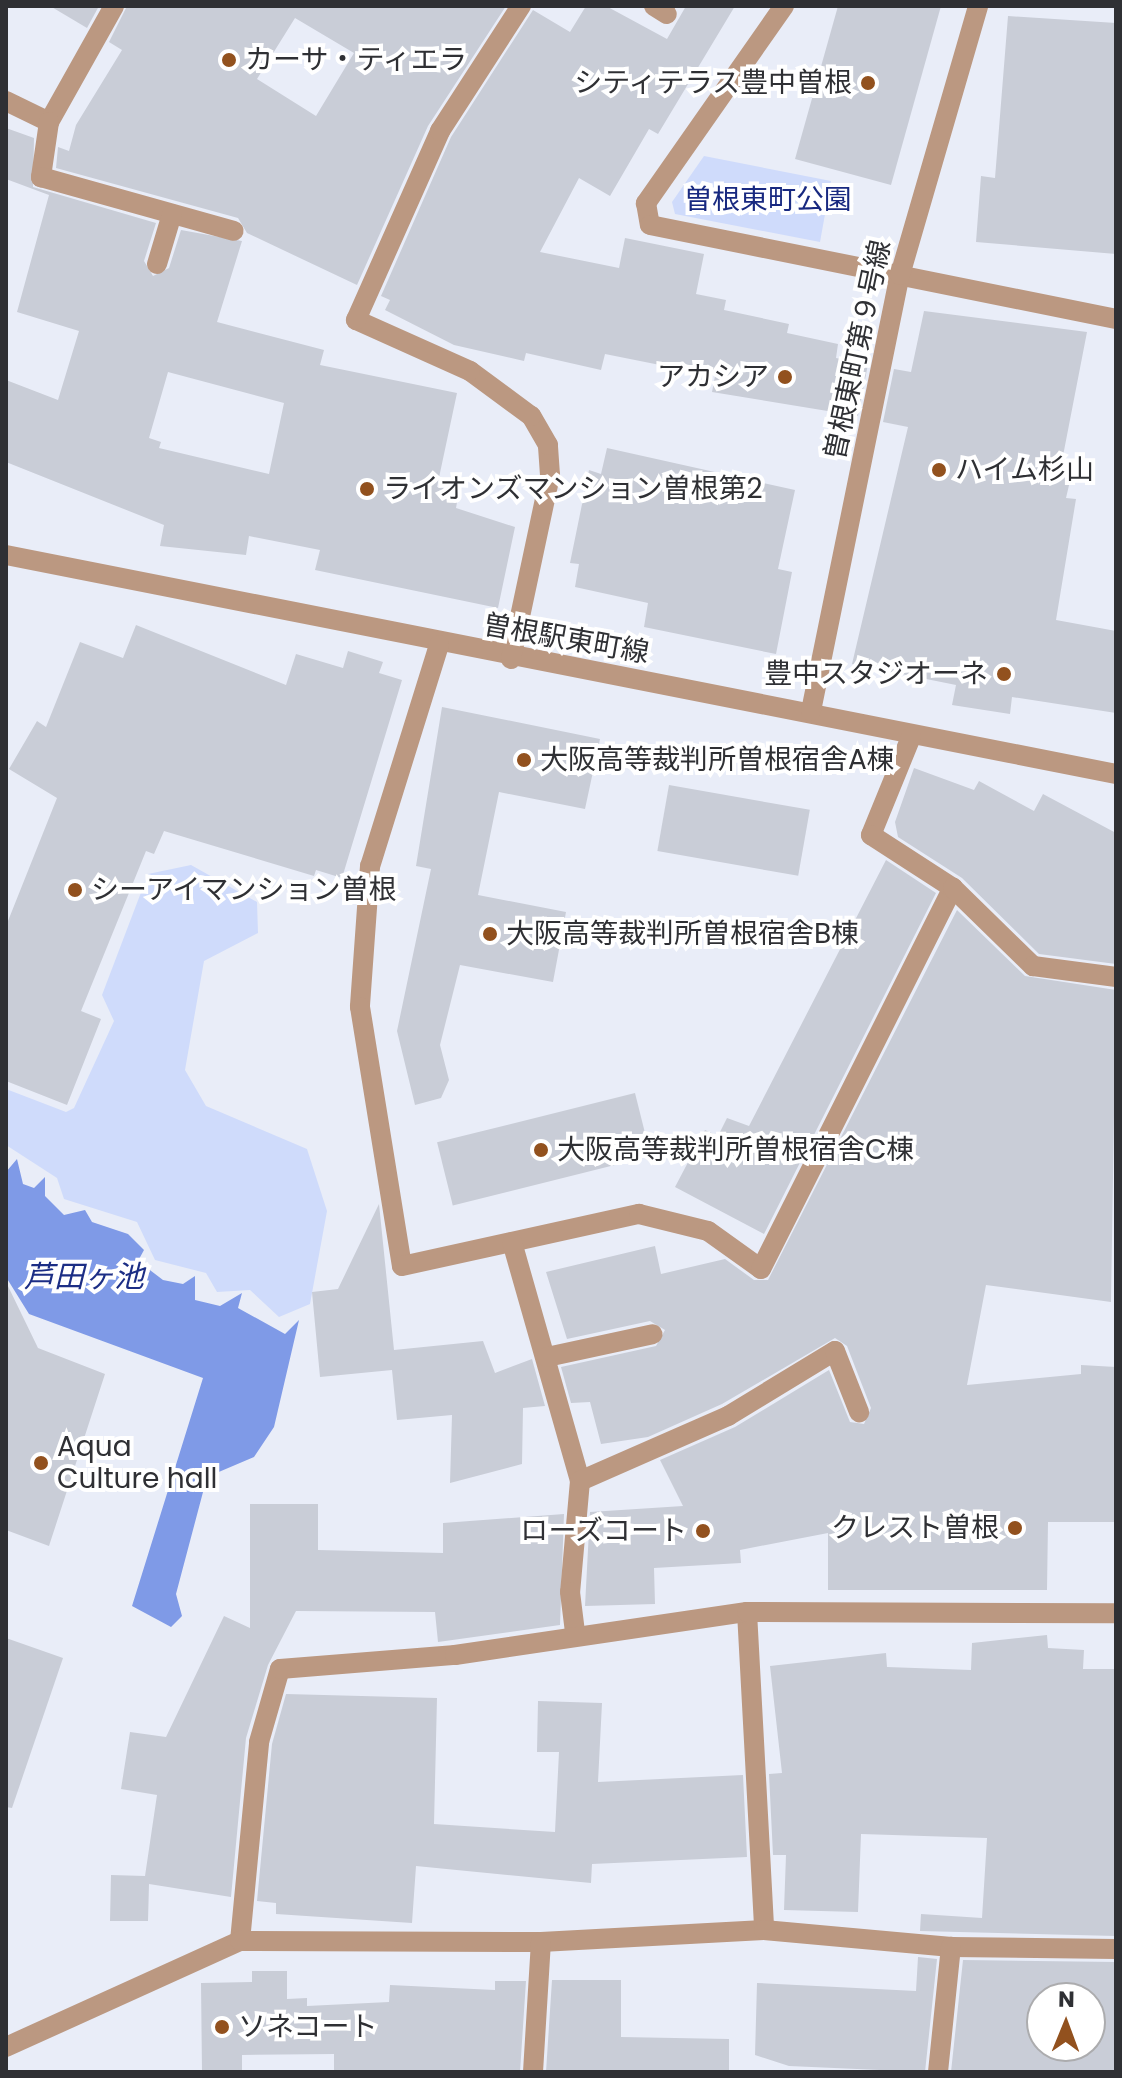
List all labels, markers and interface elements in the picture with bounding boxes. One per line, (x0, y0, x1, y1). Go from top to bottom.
place label: カーサ・ティエラ (245, 43, 469, 77)
marker: カーサ・ティエラ (220, 51, 238, 69)
place label: シティテラス豊中曽根 (572, 66, 852, 100)
marker: シティテラス豊中曽根 (859, 74, 877, 92)
park label: 曽根東町公園 (684, 183, 852, 217)
street label: 曽根東町第９号線 (818, 237, 898, 463)
place label: アカシア (657, 360, 769, 394)
marker: アカシア (776, 368, 794, 386)
place label: ハイム杉山 (955, 453, 1095, 487)
marker: ハイム杉山 (930, 461, 948, 479)
place label: ライオンズマンション曽根第2 (383, 472, 763, 506)
marker: ライオンズマンション曽根第2 (358, 480, 376, 498)
street label: 曽根駅東町線 (480, 608, 652, 670)
place label: 豊中スタジオーネ (764, 657, 988, 691)
marker: 豊中スタジオーネ (995, 665, 1013, 683)
place label: 大阪高等裁判所曽根宿舎A棟 (540, 743, 895, 777)
marker: 大阪高等裁判所曽根宿舎A棟 (515, 751, 533, 769)
place label: シーアイマンション曽根 (91, 873, 399, 907)
marker: シーアイマンション曽根 (66, 881, 84, 899)
place label: 大阪高等裁判所曽根宿舎B棟 (506, 917, 859, 951)
marker: 大阪高等裁判所曽根宿舎B棟 (481, 925, 499, 943)
place label: 大阪高等裁判所曽根宿舎C棟 (557, 1133, 915, 1167)
marker: 大阪高等裁判所曽根宿舎C棟 (532, 1141, 550, 1159)
water label: 芦田ヶ池 (24, 1259, 144, 1295)
place label: Aqua Culture hall (57, 1430, 217, 1496)
marker: Aqua Culture hall (32, 1454, 50, 1472)
place label: クレスト曽根 (831, 1511, 999, 1545)
place label: ローズコート (519, 1514, 687, 1548)
marker: クレスト曽根 (1006, 1519, 1024, 1537)
marker: ローズコート (694, 1522, 712, 1540)
north arrow (1026, 1982, 1106, 2062)
text: N (1058, 1984, 1075, 2015)
place label: ソネコート (238, 2010, 378, 2044)
marker: ソネコート (213, 2018, 231, 2036)

